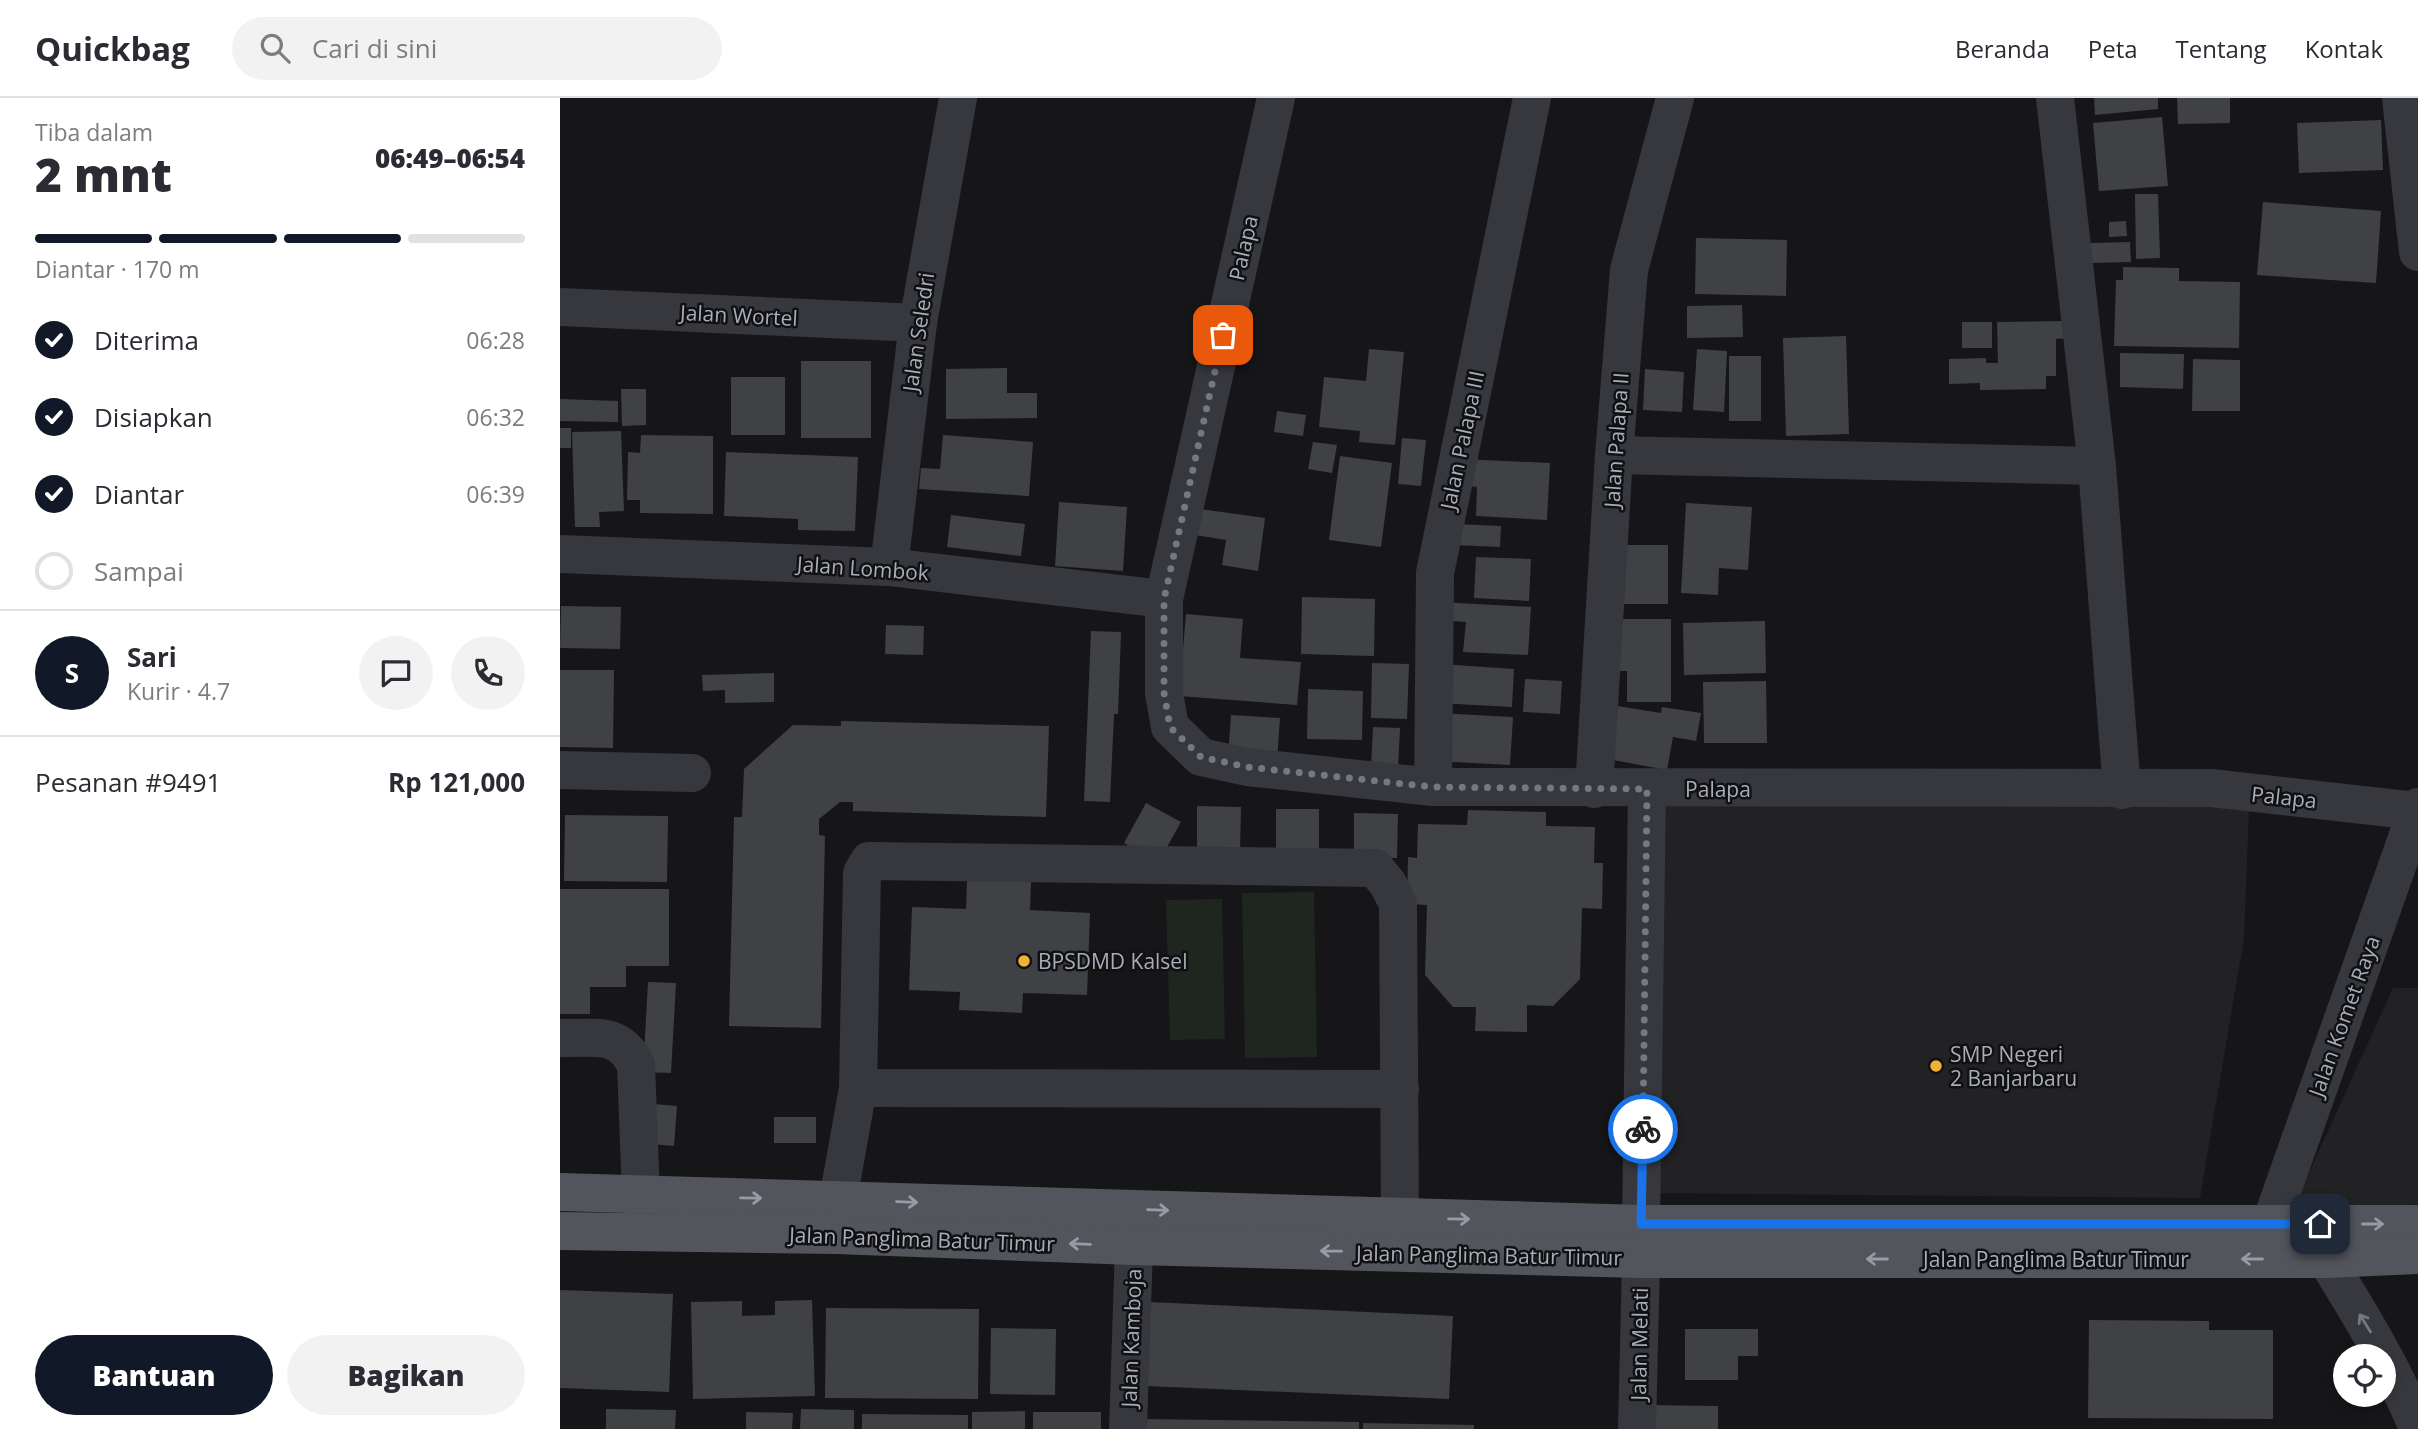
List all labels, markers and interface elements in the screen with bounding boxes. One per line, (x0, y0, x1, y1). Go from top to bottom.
search box (232, 17, 722, 80)
text: Quickbag (35, 26, 190, 71)
icon: search (256, 29, 294, 67)
text: Cari di sini (312, 30, 437, 66)
text: Beranda (1955, 32, 2050, 65)
text: Peta (2088, 32, 2138, 65)
text: Tentang (2176, 32, 2267, 65)
text: Kontak (2305, 32, 2383, 65)
text: Tiba dalam (35, 116, 153, 148)
text: 06:49–06:54 (375, 140, 525, 176)
text: 2 mnt (35, 143, 172, 205)
street label: Palapa (1222, 213, 1264, 283)
text: Diantar · 170 m (35, 253, 199, 285)
street label: Jalan Seledri (896, 271, 940, 395)
street label: Jalan Wortel (677, 298, 799, 332)
pin (1193, 305, 1253, 365)
icon: bag (1204, 316, 1242, 354)
icon: check (35, 321, 73, 359)
text: Diterima (94, 322, 199, 358)
text: 06:28 (466, 324, 525, 356)
street label: Jalan Palapa III (1433, 368, 1490, 514)
street label: Jalan Palapa II (1597, 371, 1635, 511)
icon: check (35, 398, 73, 436)
text: Disiapkan (94, 399, 213, 435)
text: 06:32 (466, 401, 525, 433)
icon: check (35, 475, 73, 513)
text: Diantar (94, 476, 184, 512)
text: 06:39 (466, 478, 525, 510)
street label: Jalan Lombok (794, 549, 930, 587)
text: Sampai (94, 553, 184, 589)
button: chat (359, 636, 433, 710)
button: phone (451, 636, 525, 710)
text: Sari (127, 639, 177, 675)
text: S (65, 655, 79, 691)
text: Kurir · 4.7 (127, 675, 230, 707)
text: Pesanan #9491 (35, 764, 221, 800)
text: Rp 121,000 (388, 764, 525, 800)
street label: Palapa (1685, 775, 1751, 803)
street label: Palapa (2250, 780, 2318, 814)
street label: Jalan Komet Raya (2301, 932, 2386, 1102)
place label: BPSDMD Kalsel (1038, 947, 1187, 975)
marker: BPSDMD Kalsel (1016, 953, 1032, 969)
place label: SMP Negeri 2 Banjarbaru (1950, 1040, 2077, 1092)
marker: SMP Negeri 2 Banjarbaru (1928, 1058, 1944, 1074)
courier (1608, 1094, 1678, 1164)
icon: bike (1624, 1110, 1662, 1148)
one-way arrow (739, 1191, 762, 1205)
pin (2290, 1194, 2350, 1254)
one-way arrow (895, 1195, 918, 1209)
one-way arrow (1147, 1204, 1170, 1217)
icon: home (2301, 1205, 2339, 1243)
one-way arrow (1448, 1213, 1471, 1226)
one-way arrow (2361, 1217, 2384, 1231)
street label: Jalan Panglima Batur Timur (787, 1220, 1056, 1258)
one-way arrow (1068, 1238, 1091, 1251)
street label: Jalan Panglima Batur Timur (1354, 1239, 1623, 1271)
one-way arrow (1320, 1245, 1343, 1258)
street label: Jalan Panglima Batur Timur (1921, 1245, 2189, 1273)
one-way arrow (1866, 1252, 1889, 1266)
one-way arrow (2241, 1252, 2264, 1266)
street label: Jalan Kamboja (1115, 1268, 1147, 1410)
street label: Jalan Melati (1624, 1287, 1654, 1403)
one-way arrow (2358, 1314, 2373, 1333)
button: Bantuan (35, 1335, 273, 1415)
button: Bagikan (287, 1335, 525, 1415)
map controls (2333, 1344, 2396, 1407)
button: locate (2333, 1344, 2396, 1407)

